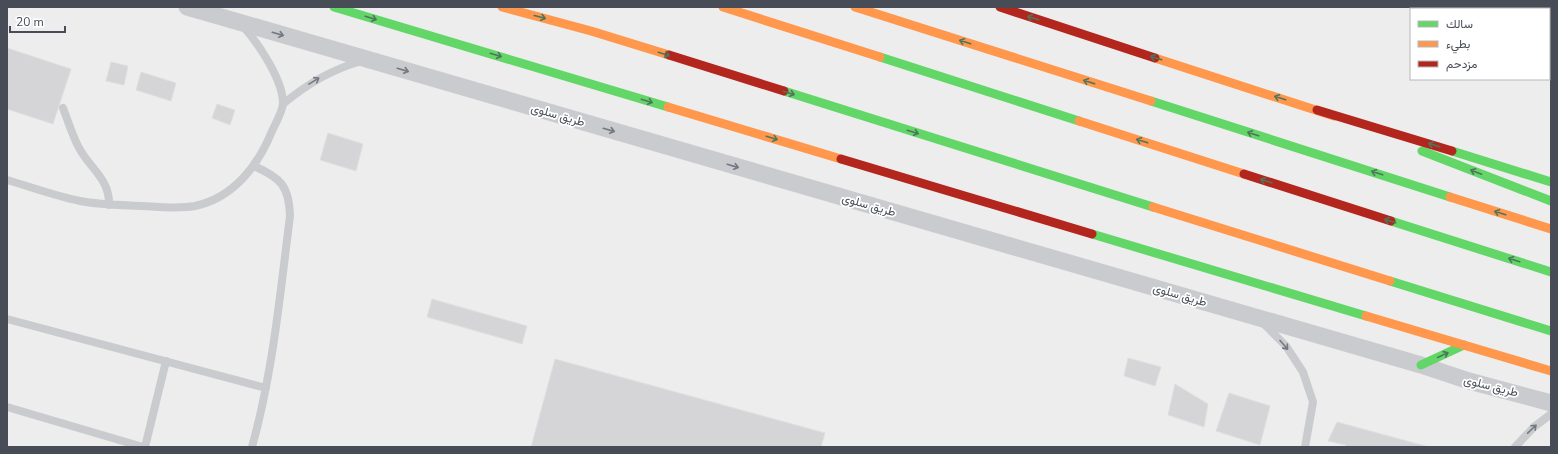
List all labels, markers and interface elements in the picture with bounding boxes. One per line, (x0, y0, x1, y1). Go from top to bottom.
scale bar (10, 8, 65, 34)
legend (1410, 8, 1550, 80)
one-way arrow (1027, 13, 1039, 21)
text: 20 m (16, 14, 44, 30)
one-way arrow (533, 14, 546, 22)
one-way arrow (365, 15, 378, 22)
text: سالك (1446, 16, 1473, 32)
one-way arrow (272, 31, 285, 38)
text: بطيء (1446, 36, 1470, 54)
one-way arrow (960, 38, 972, 46)
one-way arrow (658, 51, 671, 58)
one-way arrow (489, 52, 502, 59)
one-way arrow (1151, 53, 1163, 61)
text: مزدحم (1446, 56, 1477, 72)
one-way arrow (396, 67, 409, 74)
one-way arrow (308, 76, 320, 84)
one-way arrow (1083, 78, 1096, 85)
one-way arrow (782, 90, 795, 97)
one-way arrow (1274, 93, 1286, 101)
one-way arrow (641, 98, 654, 105)
street label: طريق سلوى (529, 100, 587, 130)
one-way arrow (602, 127, 615, 134)
one-way arrow (906, 129, 919, 136)
one-way arrow (1246, 130, 1259, 137)
one-way arrow (765, 135, 778, 142)
one-way arrow (1137, 137, 1149, 145)
one-way arrow (1427, 141, 1440, 148)
one-way arrow (727, 163, 740, 170)
one-way arrow (1470, 167, 1482, 175)
one-way arrow (1370, 169, 1383, 176)
one-way arrow (1260, 177, 1273, 184)
street label: طريق سلوى (840, 190, 898, 220)
one-way arrow (1495, 208, 1507, 216)
one-way arrow (1384, 217, 1397, 224)
one-way arrow (1508, 256, 1521, 263)
street label: طريق سلوى (1151, 280, 1209, 310)
one-way arrow (1280, 340, 1289, 351)
one-way arrow (1436, 351, 1448, 358)
street label: طريق سلوى (1462, 372, 1520, 401)
one-way arrow (1527, 424, 1537, 434)

